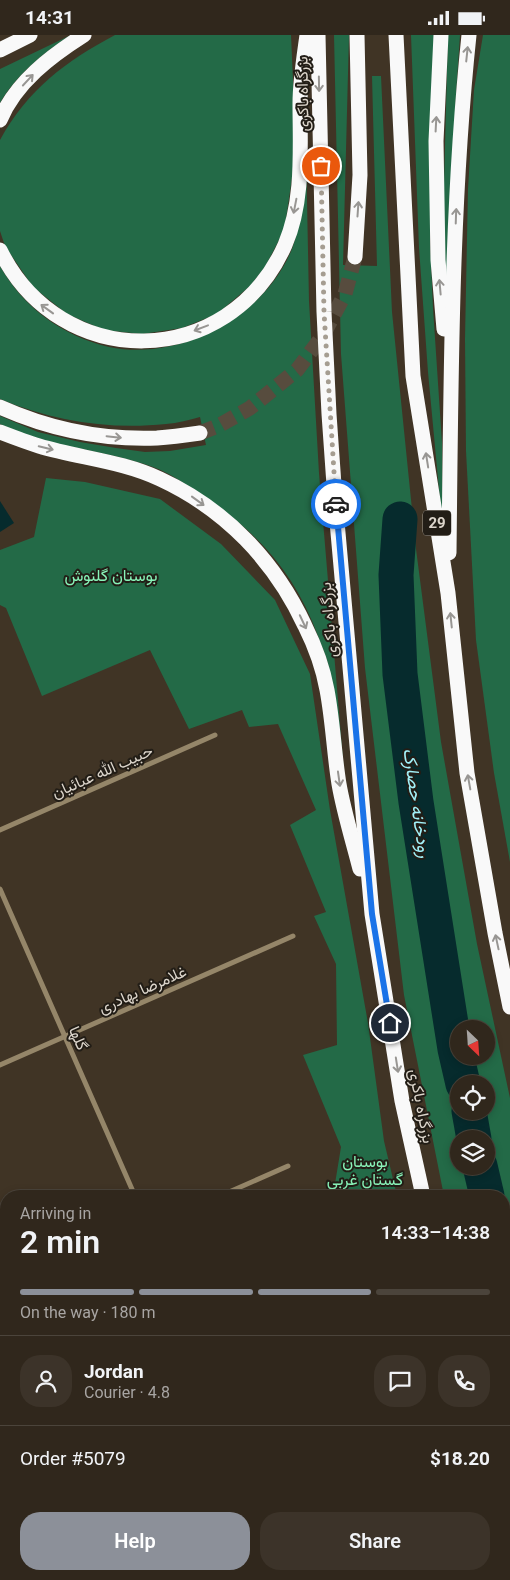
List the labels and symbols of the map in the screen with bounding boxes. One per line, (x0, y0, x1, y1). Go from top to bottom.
one-way arrow (462, 47, 471, 63)
street label: بزرگراه باکری (292, 56, 314, 132)
one-way arrow (22, 74, 34, 86)
one-way arrow (314, 75, 324, 91)
one-way arrow (432, 117, 441, 133)
pin (300, 145, 342, 187)
one-way arrow (290, 197, 300, 213)
one-way arrow (353, 201, 362, 217)
one-way arrow (451, 209, 460, 225)
one-way arrow (435, 279, 445, 295)
one-way arrow (41, 304, 54, 315)
one-way arrow (194, 324, 209, 333)
one-way arrow (106, 432, 122, 442)
one-way arrow (38, 444, 54, 453)
one-way arrow (421, 452, 431, 468)
courier (311, 479, 361, 529)
one-way arrow (191, 496, 205, 506)
road number: 29 (423, 511, 451, 535)
park label: بوستان گلنوش (64, 566, 158, 586)
street label: بزرگراه باکری (316, 581, 342, 658)
one-way arrow (446, 613, 456, 629)
one-way arrow (299, 614, 309, 629)
street label: حبیب الله عبائیان (49, 741, 156, 802)
water label: رودخانه حصارک (398, 747, 436, 859)
one-way arrow (334, 771, 344, 787)
one-way arrow (463, 774, 473, 790)
one-way arrow (491, 934, 501, 950)
street label: غلامرضا بهادری (95, 962, 190, 1018)
pin (369, 1002, 411, 1044)
north arrow (450, 1020, 495, 1065)
street label: گلها (64, 1023, 92, 1054)
one-way arrow (392, 1056, 402, 1072)
street label: بزرگراه باکری (404, 1067, 438, 1145)
park label: بوستان گستان غربی (327, 1152, 403, 1190)

